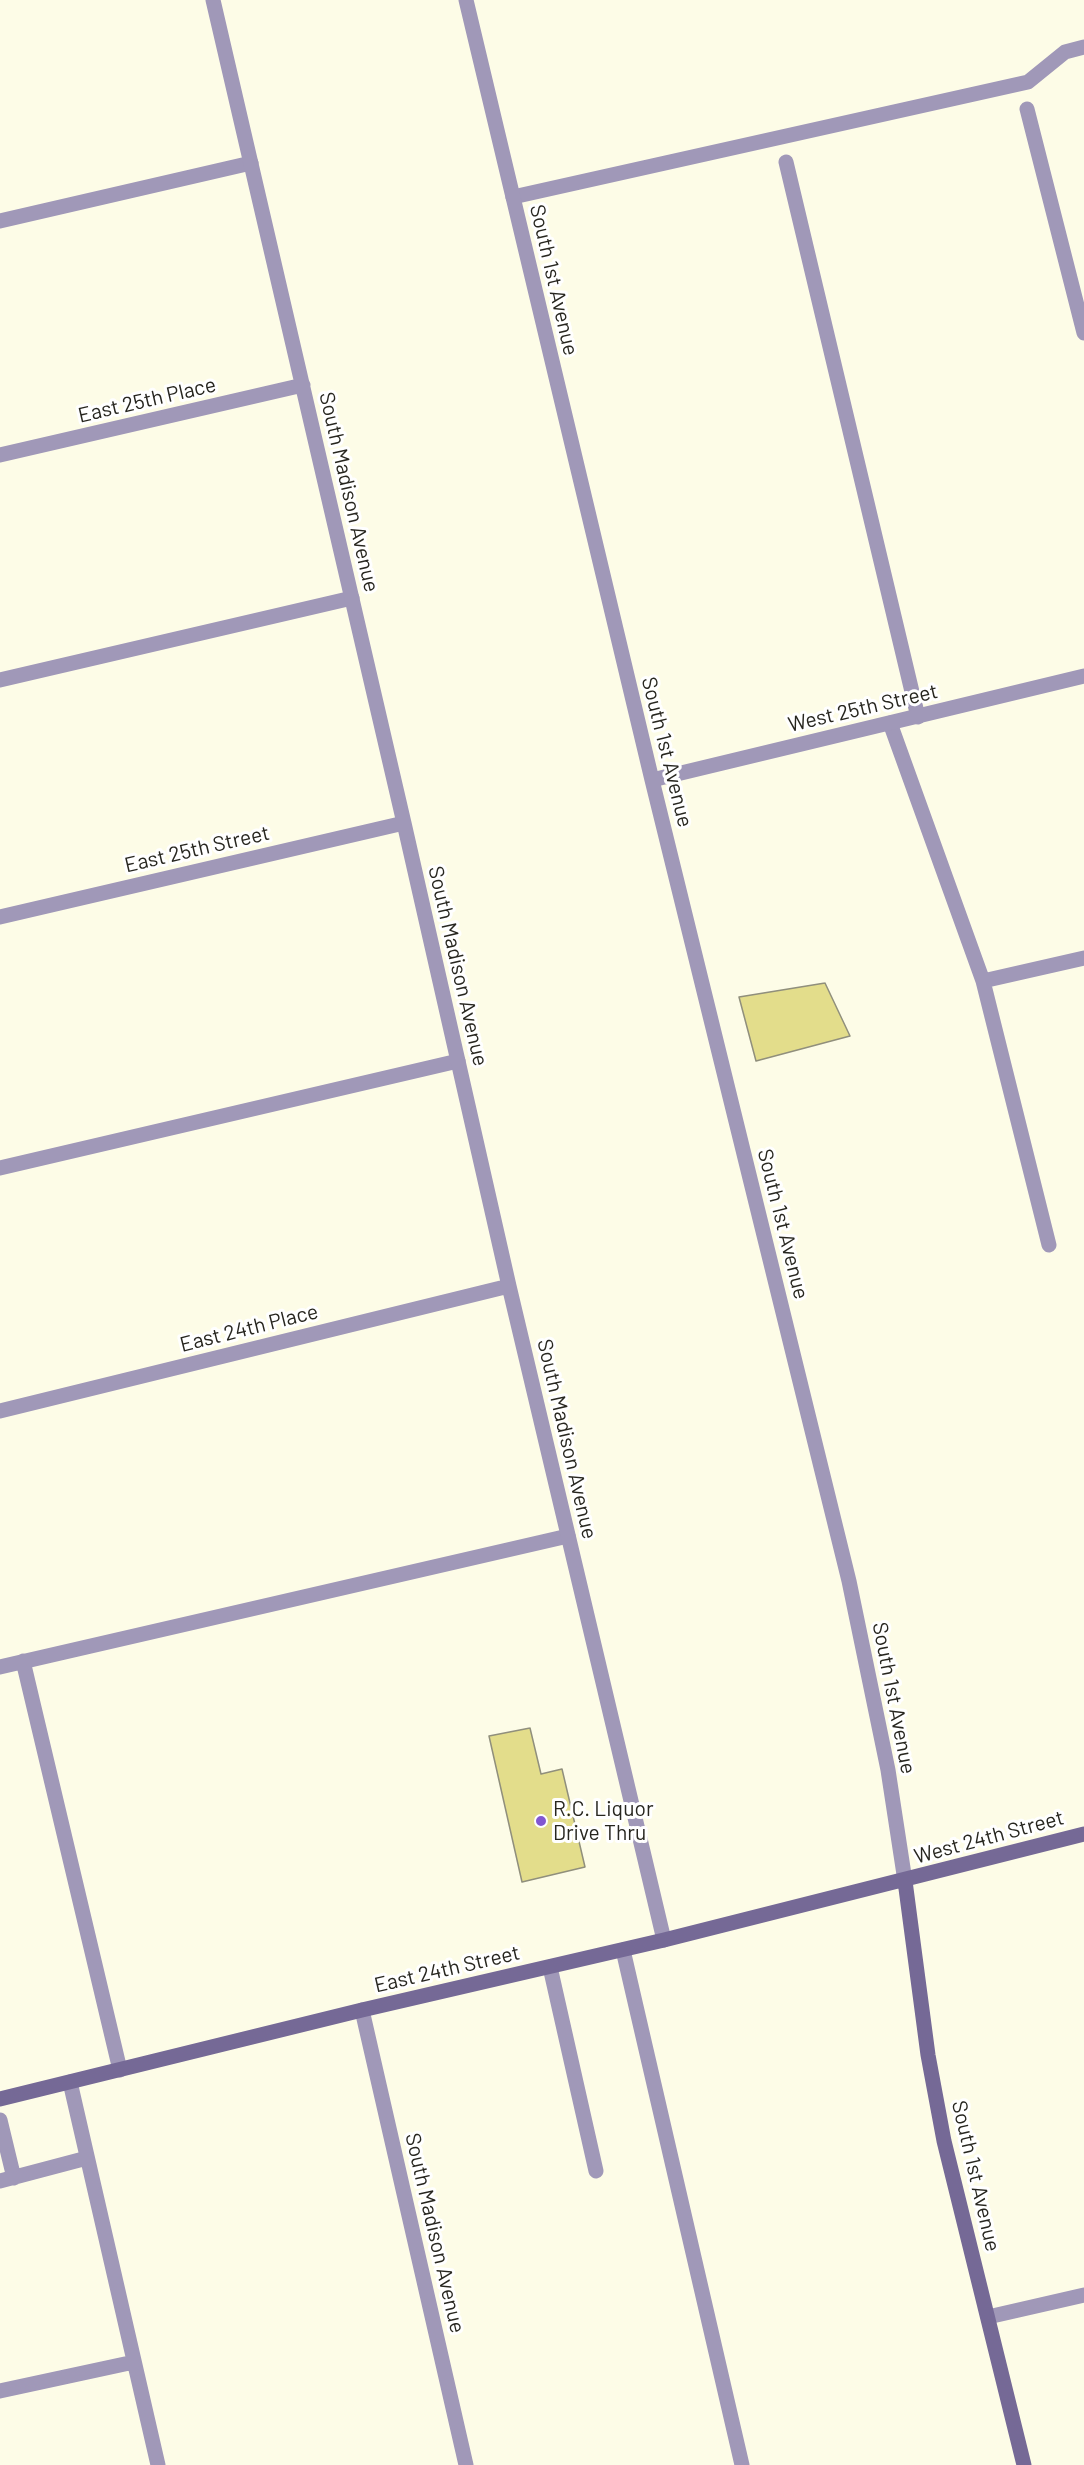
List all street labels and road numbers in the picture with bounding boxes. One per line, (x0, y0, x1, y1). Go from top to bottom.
street label: South 1st Avenue (524, 202, 584, 358)
street label: East 25th Place (76, 372, 218, 428)
street label: South Madison Avenue (314, 390, 384, 594)
street label: South 1st Avenue (636, 674, 698, 830)
street label: West 25th Street (786, 679, 940, 737)
street label: East 25th Street (122, 820, 272, 878)
street label: South Madison Avenue (423, 864, 493, 1068)
street label: South 1st Avenue (752, 1146, 814, 1302)
street label: East 24th Place (177, 1299, 321, 1357)
street label: South Madison Avenue (532, 1337, 602, 1541)
street label: South 1st Avenue (867, 1620, 921, 1776)
street label: West 24th Street (912, 1805, 1066, 1869)
street label: East 24th Street (372, 1940, 522, 1998)
street label: South 1st Avenue (946, 2098, 1006, 2254)
street label: South Madison Avenue (400, 2131, 470, 2335)

